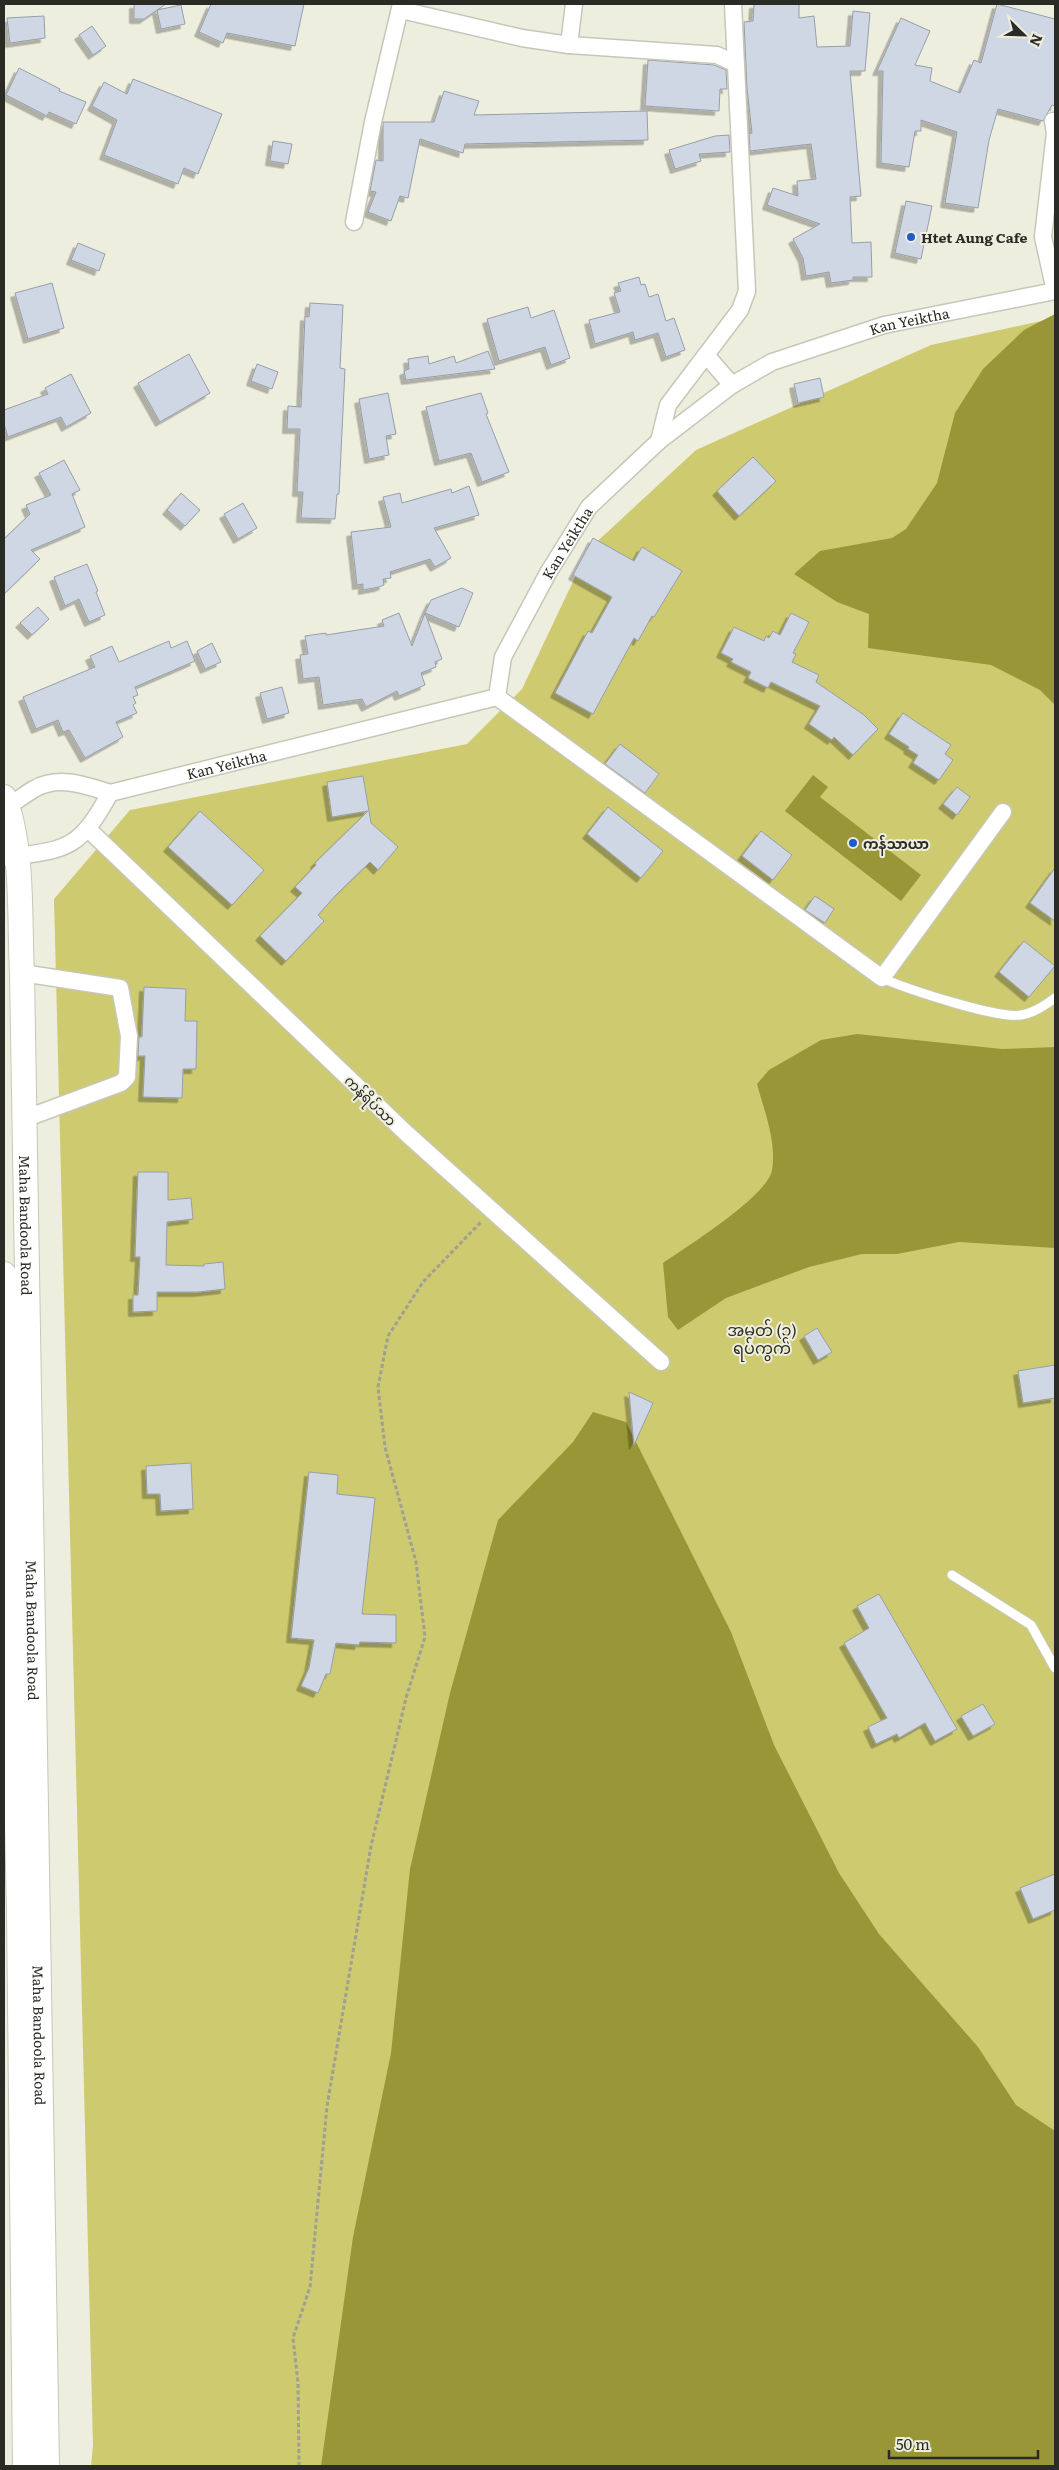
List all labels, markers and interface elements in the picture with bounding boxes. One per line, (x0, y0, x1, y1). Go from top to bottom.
north arrow (999, 10, 1049, 60)
text: N (1025, 31, 1048, 50)
place label: Htet Aung Cafe (921, 227, 1028, 247)
marker: Htet Aung Cafe (905, 231, 917, 243)
street label: Kan Yeiktha (866, 302, 951, 339)
street label: Kan Yeiktha (537, 503, 597, 582)
street label: Kan Yeiktha (185, 744, 269, 784)
place label: ကန်သာယာ (863, 833, 929, 856)
marker: ကန်သာယာ (847, 837, 859, 849)
street label: ကန်ရိပ်သာ (339, 1070, 401, 1132)
street label: Maha Bandoola Road (15, 1155, 37, 1296)
district label: အမှတ် (၃) ရပ်ကွက် (727, 1317, 797, 1362)
street label: Maha Bandoola Road (22, 1560, 44, 1701)
street label: Maha Bandoola Road (29, 1965, 51, 2106)
scale bar (889, 2428, 1038, 2460)
text: 50 m (896, 2432, 930, 2455)

